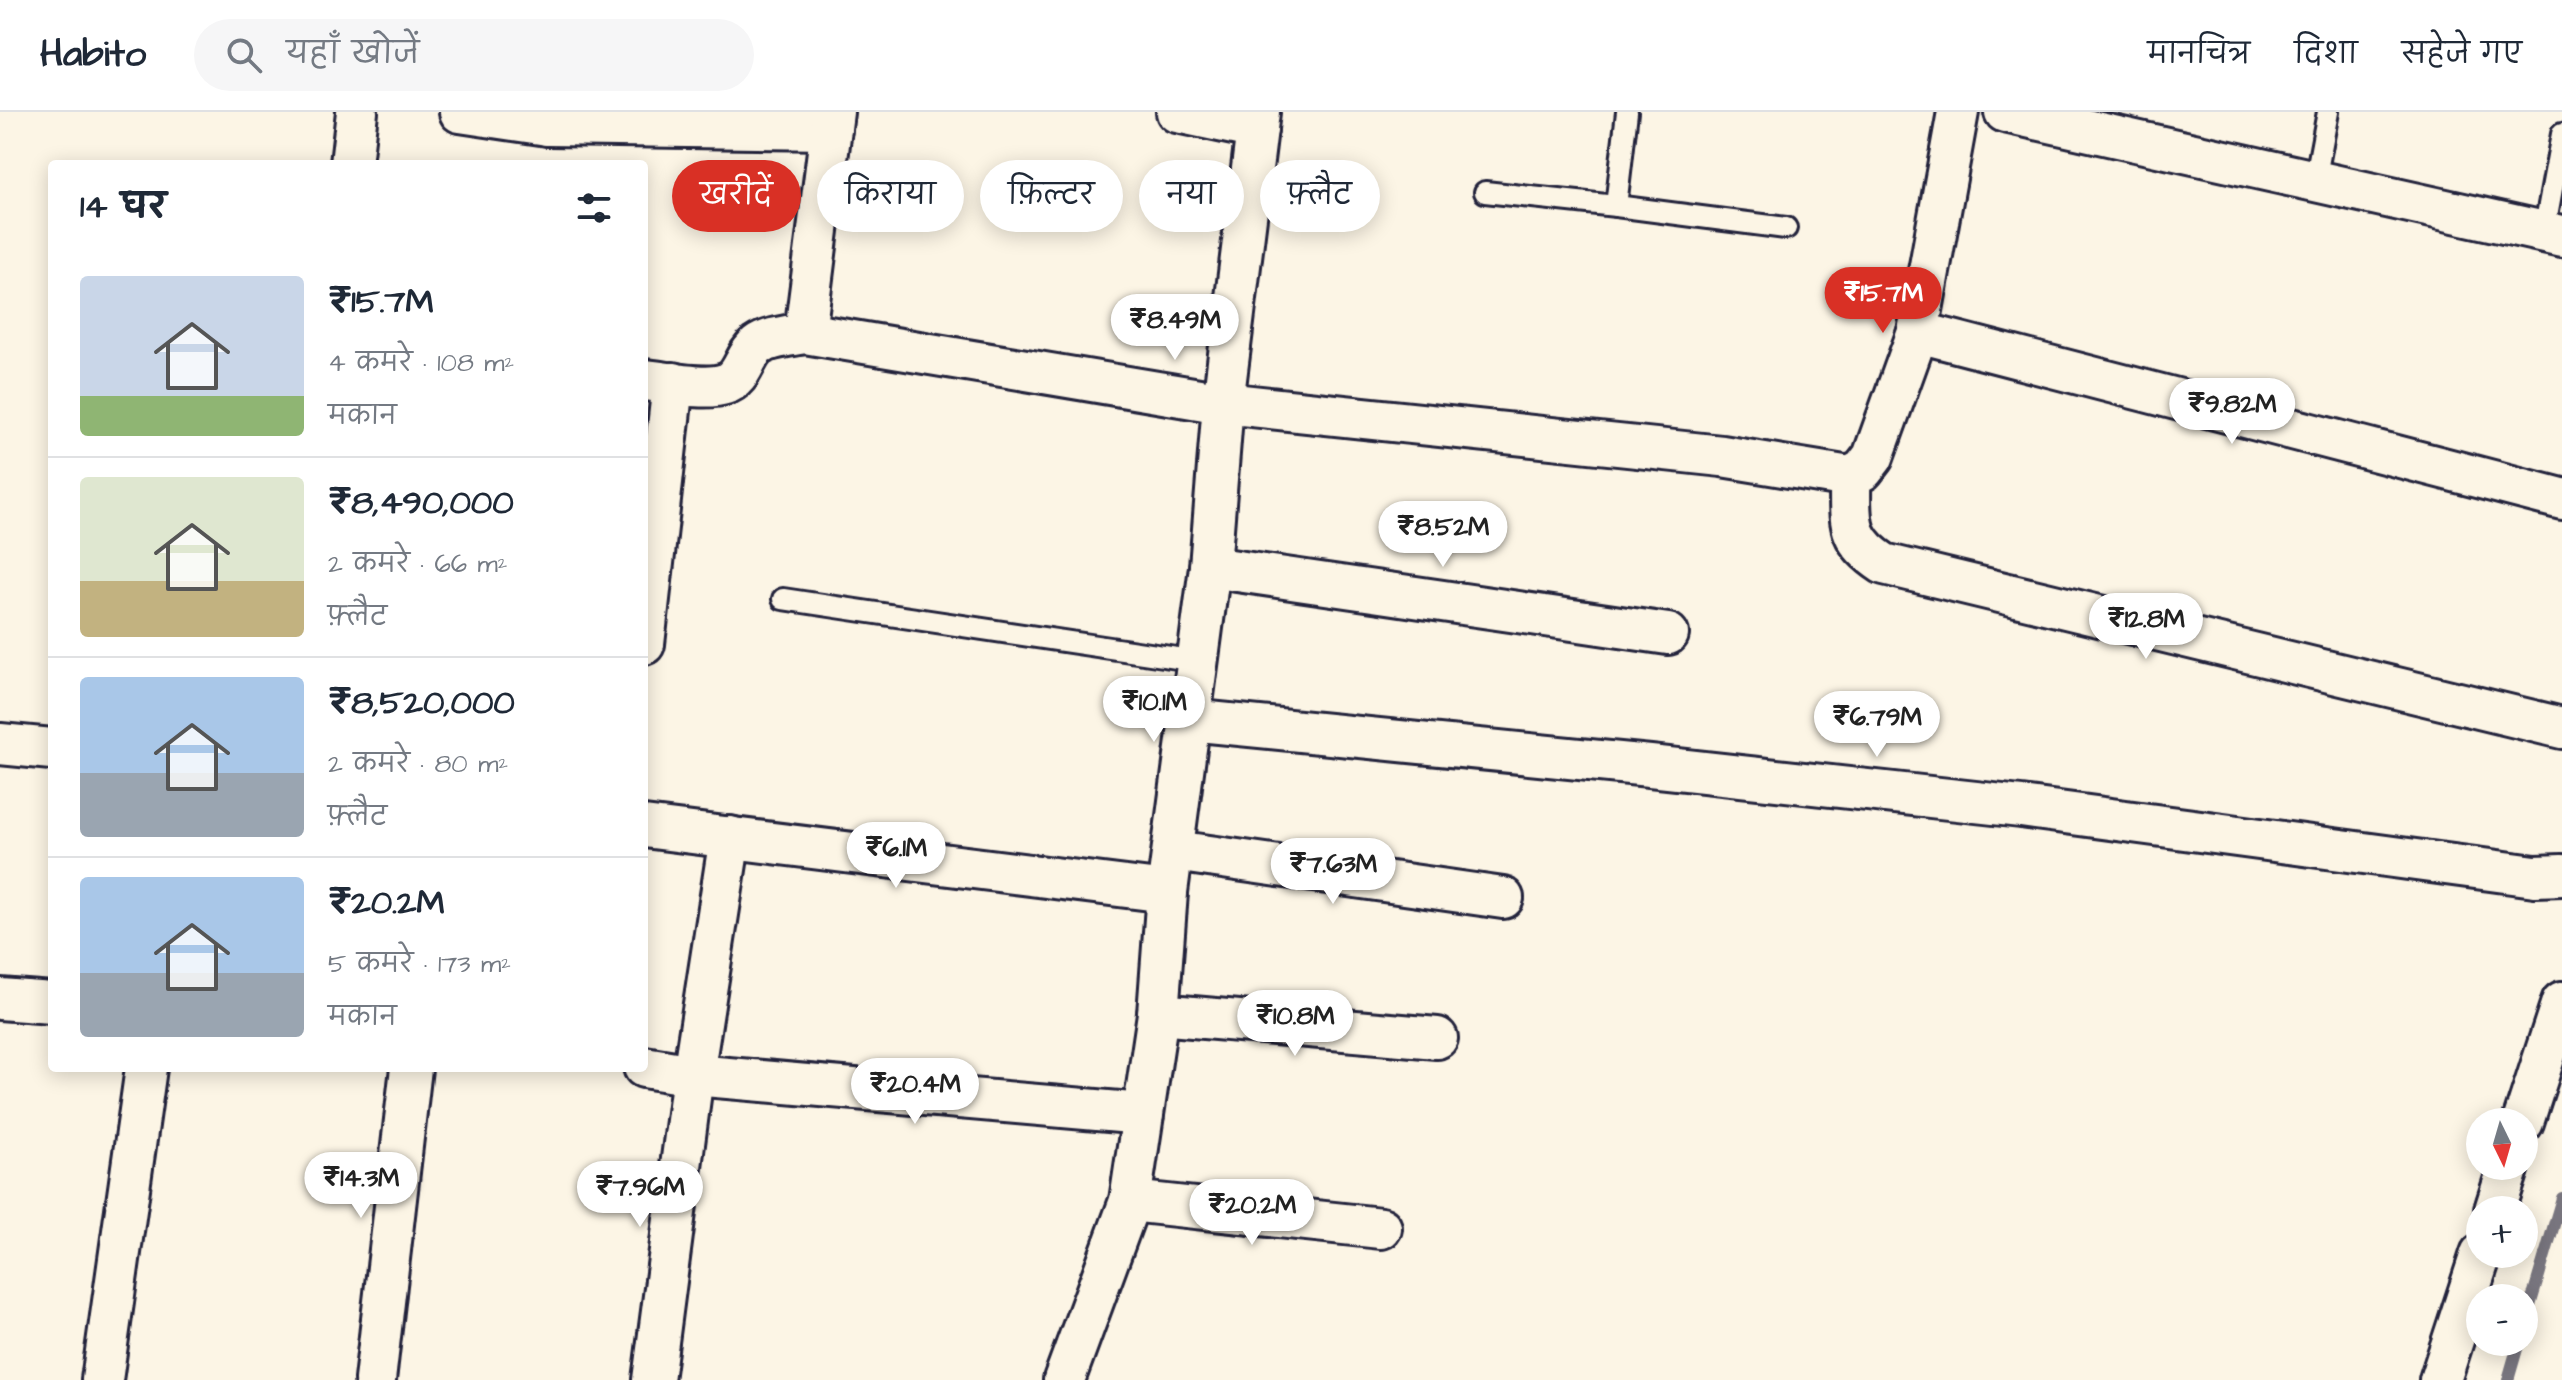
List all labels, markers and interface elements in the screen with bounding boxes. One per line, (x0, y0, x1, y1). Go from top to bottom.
search box (194, 19, 754, 91)
text: Habito (40, 29, 146, 81)
icon: search (222, 33, 266, 77)
text: यहाँ खोजें (286, 33, 419, 75)
text: मानचित्र (2147, 35, 2250, 74)
text: दिशा (2294, 35, 2358, 74)
text: सहेजे गए (2402, 35, 2522, 74)
chip: खरीदें (672, 160, 801, 232)
chip: किराया (817, 160, 964, 232)
chip: फ़िल्टर (980, 160, 1123, 232)
chip: नया (1139, 160, 1244, 232)
chip: फ़्लैट (1260, 160, 1380, 232)
text: 14 घर (80, 183, 166, 231)
icon: filters (572, 186, 616, 230)
pin: ₹15.7M (1818, 267, 1948, 335)
text: ₹15.7M (1843, 275, 1923, 311)
text: ₹15.7M (328, 278, 434, 326)
pin: ₹8.49M (1110, 294, 1240, 362)
text: ₹8.49M (1129, 302, 1221, 338)
icon: home (144, 308, 240, 404)
text: 4 कमरे · 108 m² (328, 345, 514, 381)
pin: ₹9.82M (2167, 378, 2297, 446)
text: ₹9.82M (2187, 386, 2277, 422)
text: मकान (328, 398, 397, 434)
text: ₹8,490,000 (328, 479, 514, 527)
pin: ₹8.52M (1378, 501, 1508, 569)
icon: home (144, 509, 240, 605)
text: ₹8.52M (1396, 509, 1490, 545)
text: 2 कमरे · 66 m² (328, 546, 507, 582)
pin: ₹12.8M (2081, 593, 2211, 661)
text: फ़्लैट (328, 599, 387, 635)
text: ₹12.8M (2107, 601, 2185, 637)
pin: ₹10.1M (1089, 676, 1219, 744)
text: ₹8,520,000 (328, 679, 515, 727)
text: ₹10.1M (1121, 684, 1187, 720)
pin: ₹6.79M (1812, 691, 1942, 759)
text: ₹6.79M (1832, 699, 1922, 735)
icon: home (144, 709, 240, 805)
text: 2 कमरे · 80 m² (328, 746, 508, 782)
text: फ़्लैट (328, 799, 387, 835)
pin: ₹6.1M (840, 822, 952, 890)
text: ₹6.1M (865, 830, 927, 866)
pin: ₹7.63M (1268, 838, 1398, 906)
text: ₹7.63M (1289, 846, 1377, 882)
text: ₹20.2M (328, 879, 445, 927)
icon: home (144, 909, 240, 1005)
text: 5 कमरे · 173 m² (328, 946, 511, 982)
pin: ₹10.8M (1230, 990, 1360, 1058)
text: ₹10.8M (1255, 998, 1335, 1034)
text: मकान (328, 999, 397, 1035)
pin: ₹20.4M (850, 1058, 980, 1126)
text: ₹20.4M (869, 1066, 961, 1102)
north arrow (2466, 1108, 2538, 1180)
map controls (2466, 1108, 2538, 1356)
pin: ₹14.3M (296, 1152, 426, 1220)
text: ₹14.3M (322, 1160, 400, 1196)
pin: ₹7.96M (575, 1161, 705, 1229)
text: ₹7.96M (595, 1169, 685, 1205)
pin: ₹20.2M (1187, 1179, 1317, 1247)
text: ₹20.2M (1207, 1187, 1297, 1223)
button: + (2466, 1196, 2538, 1268)
button: − (2466, 1284, 2538, 1356)

